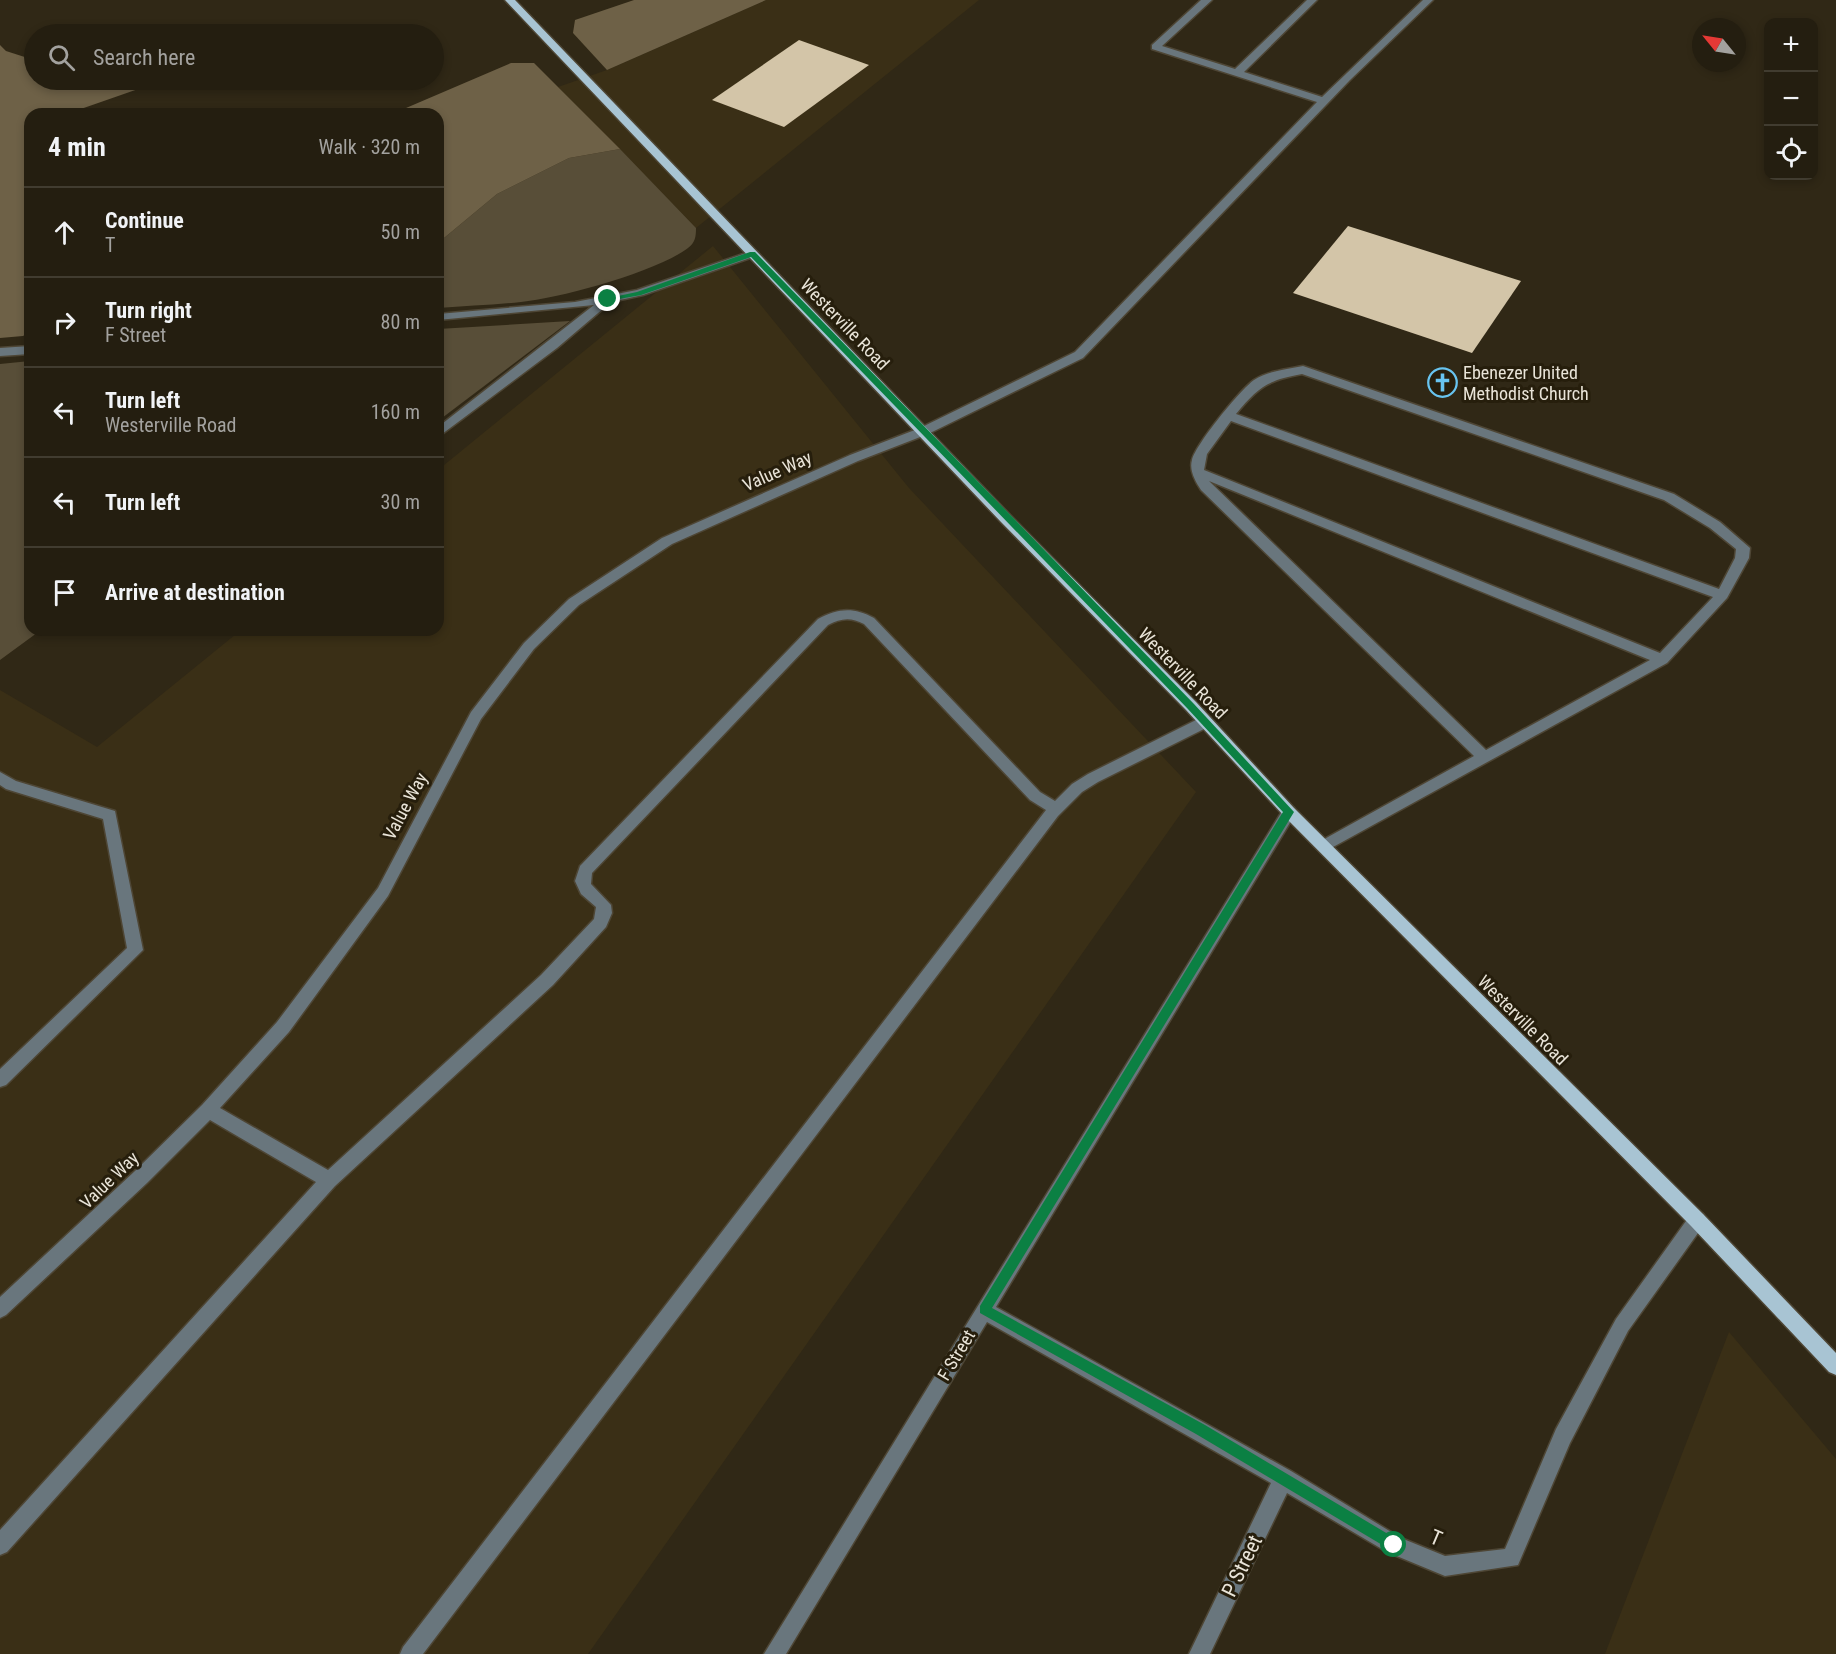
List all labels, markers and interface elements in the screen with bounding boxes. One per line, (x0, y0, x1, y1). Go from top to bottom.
north arrow (1692, 18, 1746, 72)
map controls (1764, 18, 1818, 180)
button: + (1764, 18, 1818, 72)
search box (24, 24, 444, 90)
icon: search (45, 41, 78, 74)
text: Search here (93, 45, 195, 70)
button: − (1764, 72, 1818, 126)
button: locate (1764, 126, 1818, 180)
text: 4 min (48, 132, 106, 162)
text: Walk · 320 m (319, 135, 420, 159)
text: Continue (105, 208, 184, 233)
icon: ahead (48, 216, 81, 249)
text: 50 m (381, 220, 420, 244)
text: T (105, 233, 115, 257)
street label: Westerville Road (796, 274, 894, 374)
route end (594, 285, 620, 311)
text: Turn right (105, 298, 192, 323)
icon: right (48, 306, 81, 339)
text: 80 m (381, 310, 420, 334)
text: F Street (105, 323, 166, 347)
place label: Ebenezer United Methodist Church (1463, 362, 1589, 404)
church icon: Ebenezer United Methodist Church (1426, 366, 1458, 398)
text: Turn left (105, 388, 180, 413)
icon: left (48, 396, 81, 429)
text: 160 m (371, 400, 420, 424)
text: Westerville Road (105, 413, 236, 437)
street label: Value Way (739, 446, 815, 495)
icon: left (48, 486, 81, 519)
text: Turn left (105, 490, 180, 515)
text: 30 m (381, 490, 420, 514)
icon: arrive (48, 576, 81, 609)
text: Arrive at destination (105, 580, 285, 605)
street label: Westerville Road (1134, 623, 1232, 723)
street label: Value Way (379, 768, 432, 843)
street label: Westerville Road (1474, 971, 1572, 1069)
street label: Value Way (75, 1147, 143, 1213)
street label: F Street (933, 1326, 979, 1384)
street label: T (1426, 1525, 1446, 1551)
street label: P Street (1217, 1531, 1267, 1601)
route start (1380, 1531, 1406, 1557)

